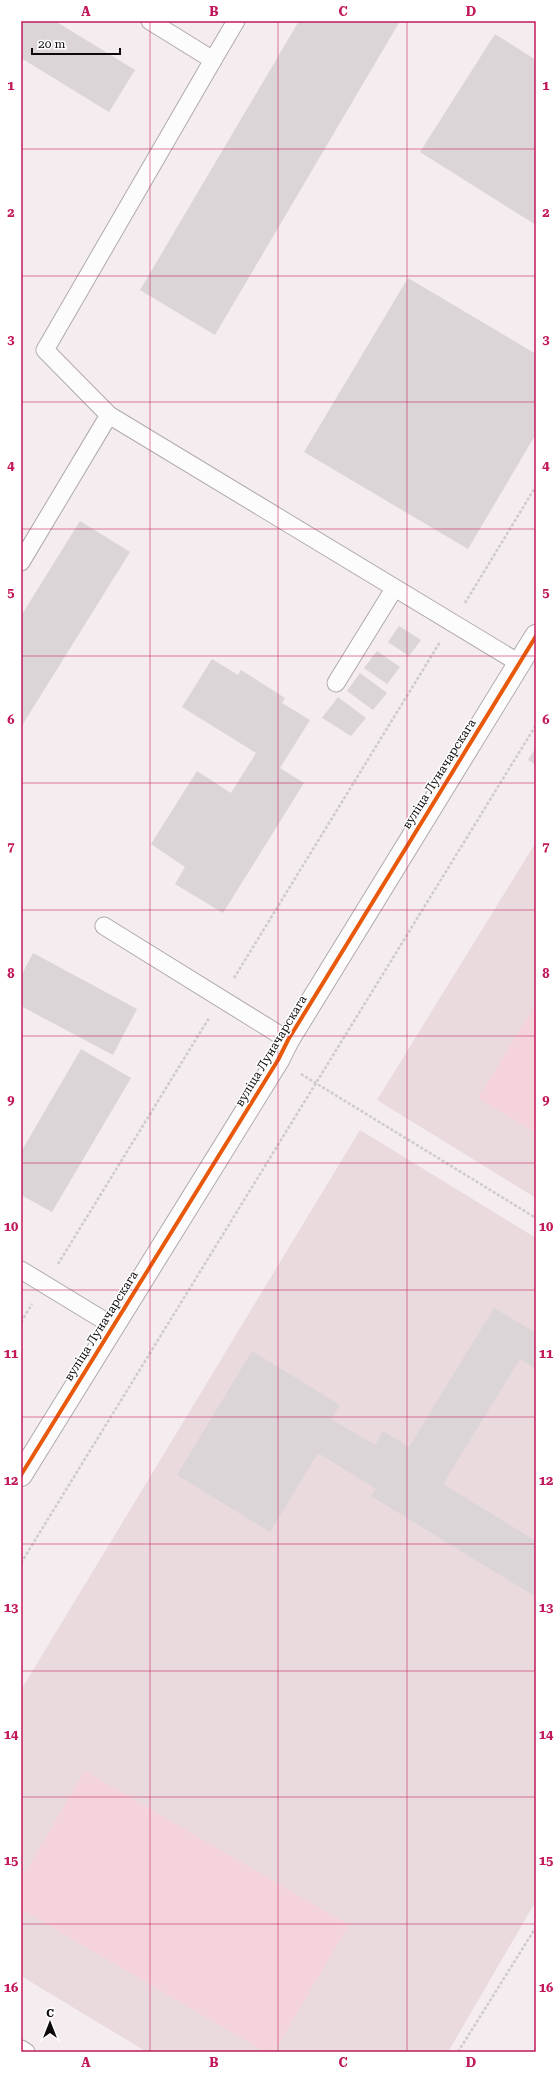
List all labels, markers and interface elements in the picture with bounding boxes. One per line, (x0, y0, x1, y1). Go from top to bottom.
text: A (81, 4, 91, 19)
text: B (209, 4, 219, 19)
text: C (338, 4, 348, 19)
text: D (466, 4, 476, 19)
scale bar (32, 30, 120, 56)
text: 20 m (38, 37, 65, 51)
text: 1 (7, 78, 15, 93)
text: 1 (542, 78, 550, 93)
text: 2 (7, 205, 15, 220)
text: 2 (542, 205, 550, 220)
text: 3 (7, 332, 15, 347)
text: 3 (542, 332, 550, 347)
text: 4 (7, 458, 15, 473)
text: 4 (542, 458, 550, 473)
text: 5 (7, 585, 15, 600)
text: 5 (542, 585, 550, 600)
text: 6 (7, 712, 15, 727)
text: 6 (542, 712, 550, 727)
street label: вуліца Луначарскага (399, 716, 479, 832)
text: 7 (7, 839, 15, 854)
text: 7 (542, 839, 550, 854)
text: 8 (7, 966, 15, 981)
text: 8 (542, 966, 550, 981)
street label: вуліца Луначарскага (232, 992, 310, 1109)
text: 9 (7, 1092, 15, 1107)
text: 9 (542, 1092, 550, 1107)
text: 10 (4, 1219, 18, 1234)
text: 10 (539, 1219, 553, 1234)
street label: вуліца Луначарскага (61, 1268, 141, 1384)
text: 11 (4, 1346, 18, 1361)
text: 11 (539, 1346, 553, 1361)
text: 12 (4, 1473, 18, 1488)
text: 12 (539, 1473, 553, 1488)
text: 13 (4, 1600, 18, 1615)
text: 13 (539, 1600, 553, 1615)
text: 14 (4, 1727, 19, 1742)
text: 14 (539, 1727, 554, 1742)
text: 15 (4, 1853, 18, 1868)
text: 15 (539, 1853, 553, 1868)
text: 16 (4, 1980, 18, 1995)
text: 16 (539, 1980, 553, 1995)
north arrow (30, 2003, 70, 2043)
text: С (46, 2007, 54, 2020)
text: A (81, 2055, 91, 2070)
text: B (209, 2055, 219, 2070)
text: C (338, 2055, 348, 2070)
text: D (466, 2055, 476, 2070)

